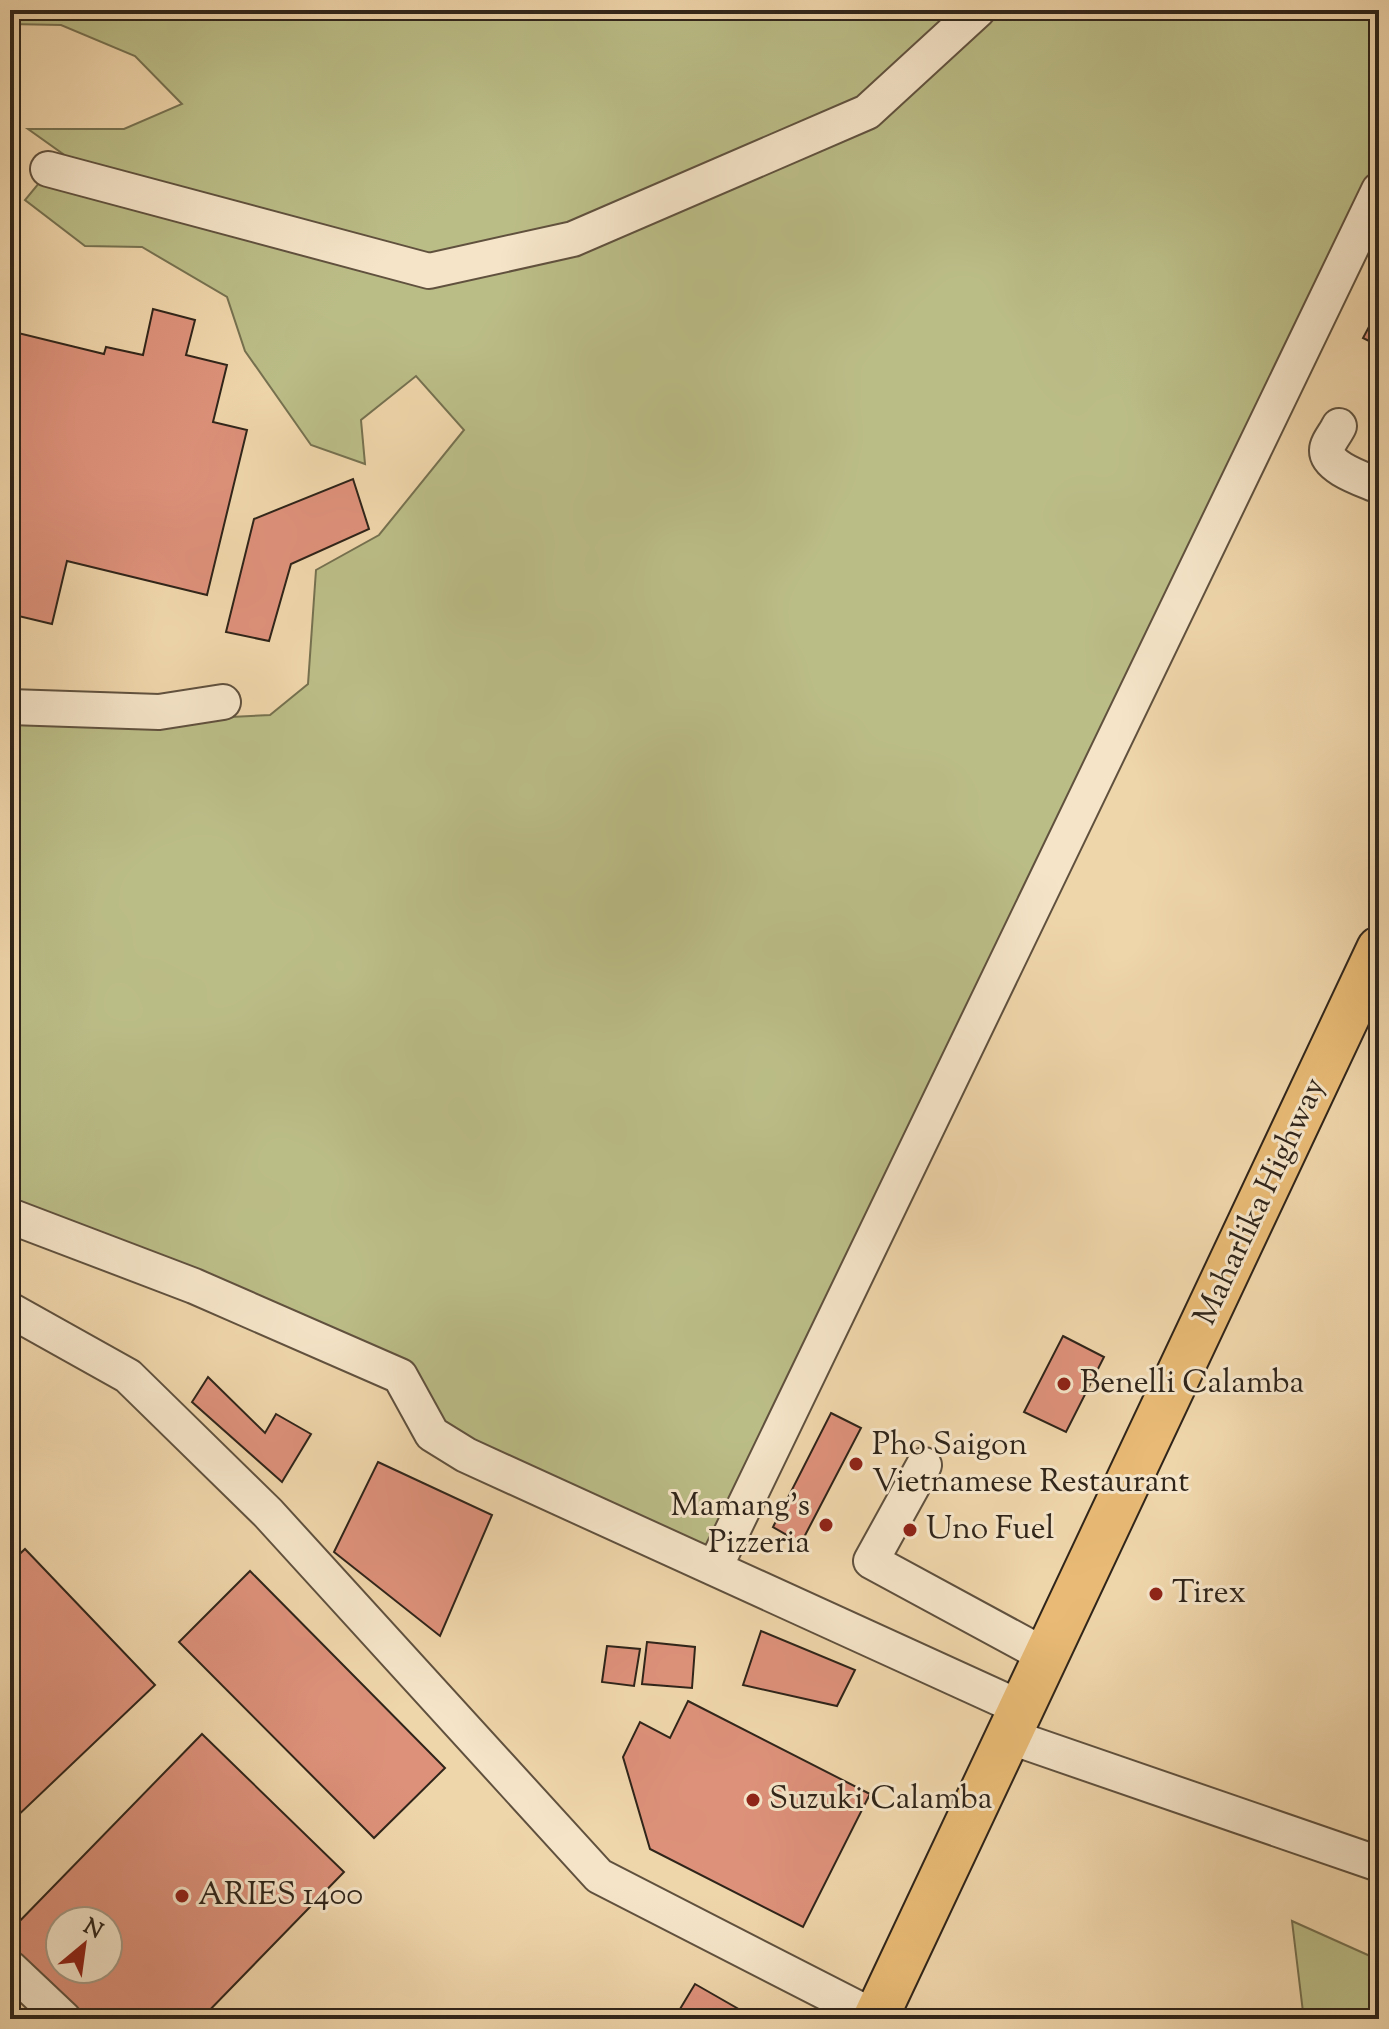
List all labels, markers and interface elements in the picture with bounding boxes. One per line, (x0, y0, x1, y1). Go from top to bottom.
street label: Maharlika Highway (1183, 1071, 1339, 1333)
place label: Benelli Calamba (1080, 1361, 1305, 1407)
marker: Benelli Calamba (1055, 1375, 1073, 1393)
place label: Pho Saigon Vietnamese Restaurant (872, 1423, 1189, 1506)
marker: Pho Saigon Vietnamese Restaurant (847, 1455, 865, 1473)
place label: Mamang's Pizzeria (670, 1484, 810, 1567)
place label: Uno Fuel (926, 1507, 1054, 1553)
marker: Mamang's Pizzeria (817, 1516, 835, 1534)
marker: Uno Fuel (901, 1521, 919, 1539)
place label: Tirex (1172, 1571, 1246, 1617)
marker: Tirex (1147, 1585, 1165, 1603)
place label: Suzuki Calamba (769, 1777, 993, 1823)
marker: Suzuki Calamba (744, 1791, 762, 1809)
place label: ARIES 1400 (198, 1873, 363, 1919)
marker: ARIES 1400 (173, 1887, 191, 1905)
north arrow (44, 1905, 124, 1985)
text: N (77, 1912, 108, 1949)

